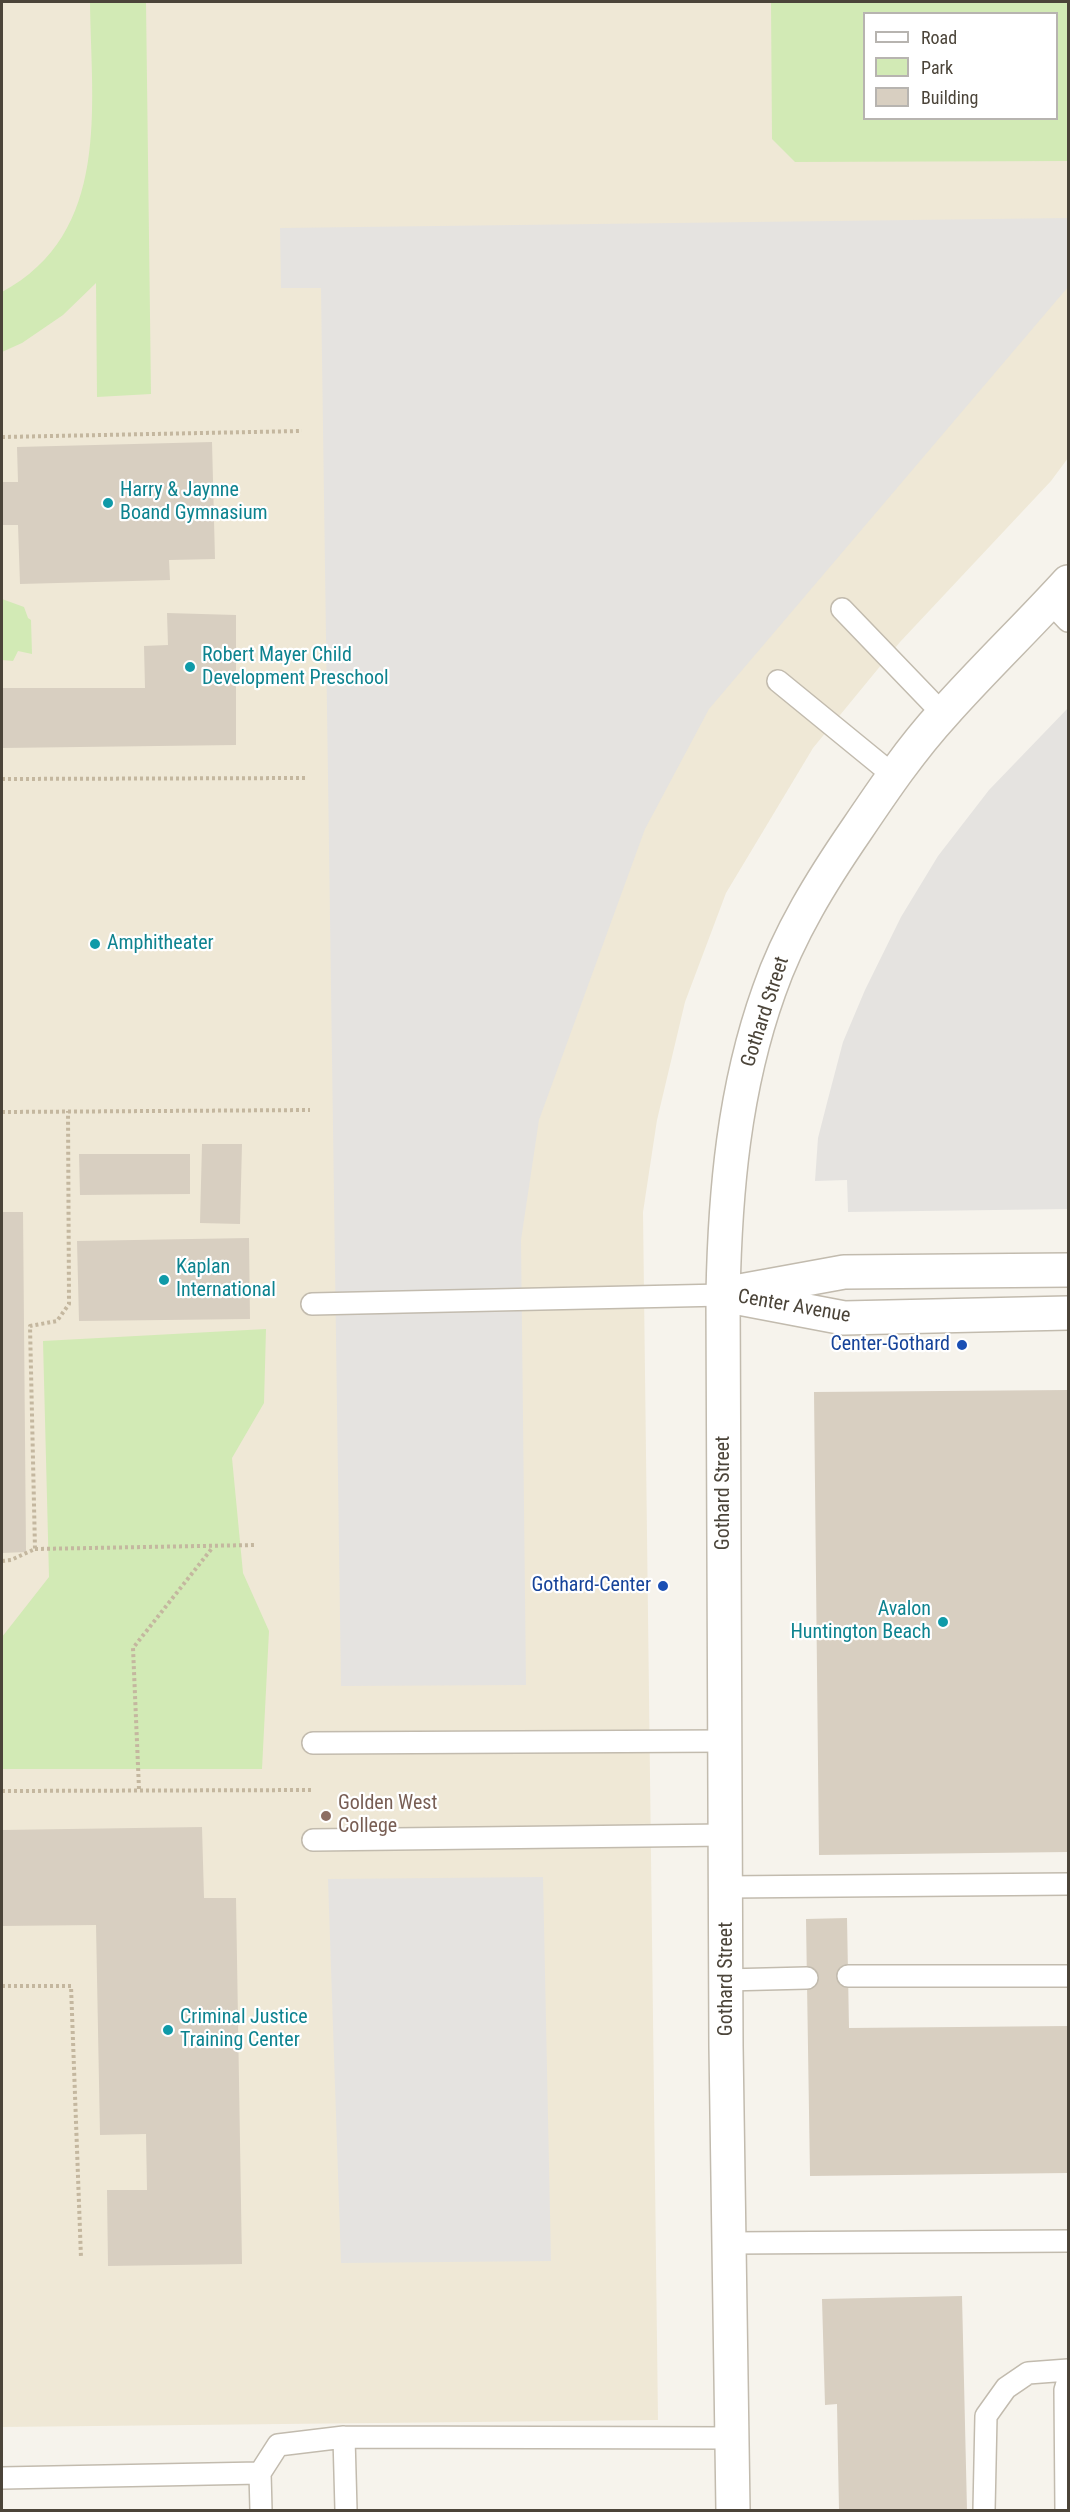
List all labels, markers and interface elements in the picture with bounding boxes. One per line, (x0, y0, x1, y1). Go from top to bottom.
legend (863, 12, 1058, 120)
text: Road (921, 27, 957, 48)
text: Park (921, 57, 953, 78)
text: Building (921, 87, 978, 108)
place label: Harry & Jaynne Boand Gymnasium (120, 479, 268, 526)
marker: Harry & Jaynne Boand Gymnasium (101, 496, 115, 510)
place label: Robert Mayer Child Development Preschool (202, 644, 389, 691)
marker: Robert Mayer Child Development Preschool (183, 660, 197, 674)
place label: Amphitheater (107, 932, 214, 956)
marker: Amphitheater (88, 937, 102, 951)
street label: Gothard Street (737, 954, 795, 1070)
place label: Kaplan International (176, 1256, 276, 1303)
marker: Kaplan International (157, 1273, 171, 1287)
street label: Center Avenue (736, 1285, 852, 1329)
place label: Center-Gothard (830, 1333, 950, 1357)
marker: Center-Gothard (955, 1338, 969, 1352)
street label: Gothard Street (712, 1436, 736, 1550)
place label: Gothard-Center (531, 1574, 651, 1598)
marker: Gothard-Center (656, 1579, 670, 1593)
place label: Avalon Huntington Beach (790, 1598, 931, 1645)
marker: Avalon Huntington Beach (936, 1615, 950, 1629)
place label: Golden West College (338, 1792, 437, 1839)
marker: Golden West College (319, 1809, 333, 1823)
street label: Gothard Street (715, 1922, 739, 2036)
place label: Criminal Justice Training Center (180, 2006, 308, 2053)
marker: Criminal Justice Training Center (161, 2023, 175, 2037)

